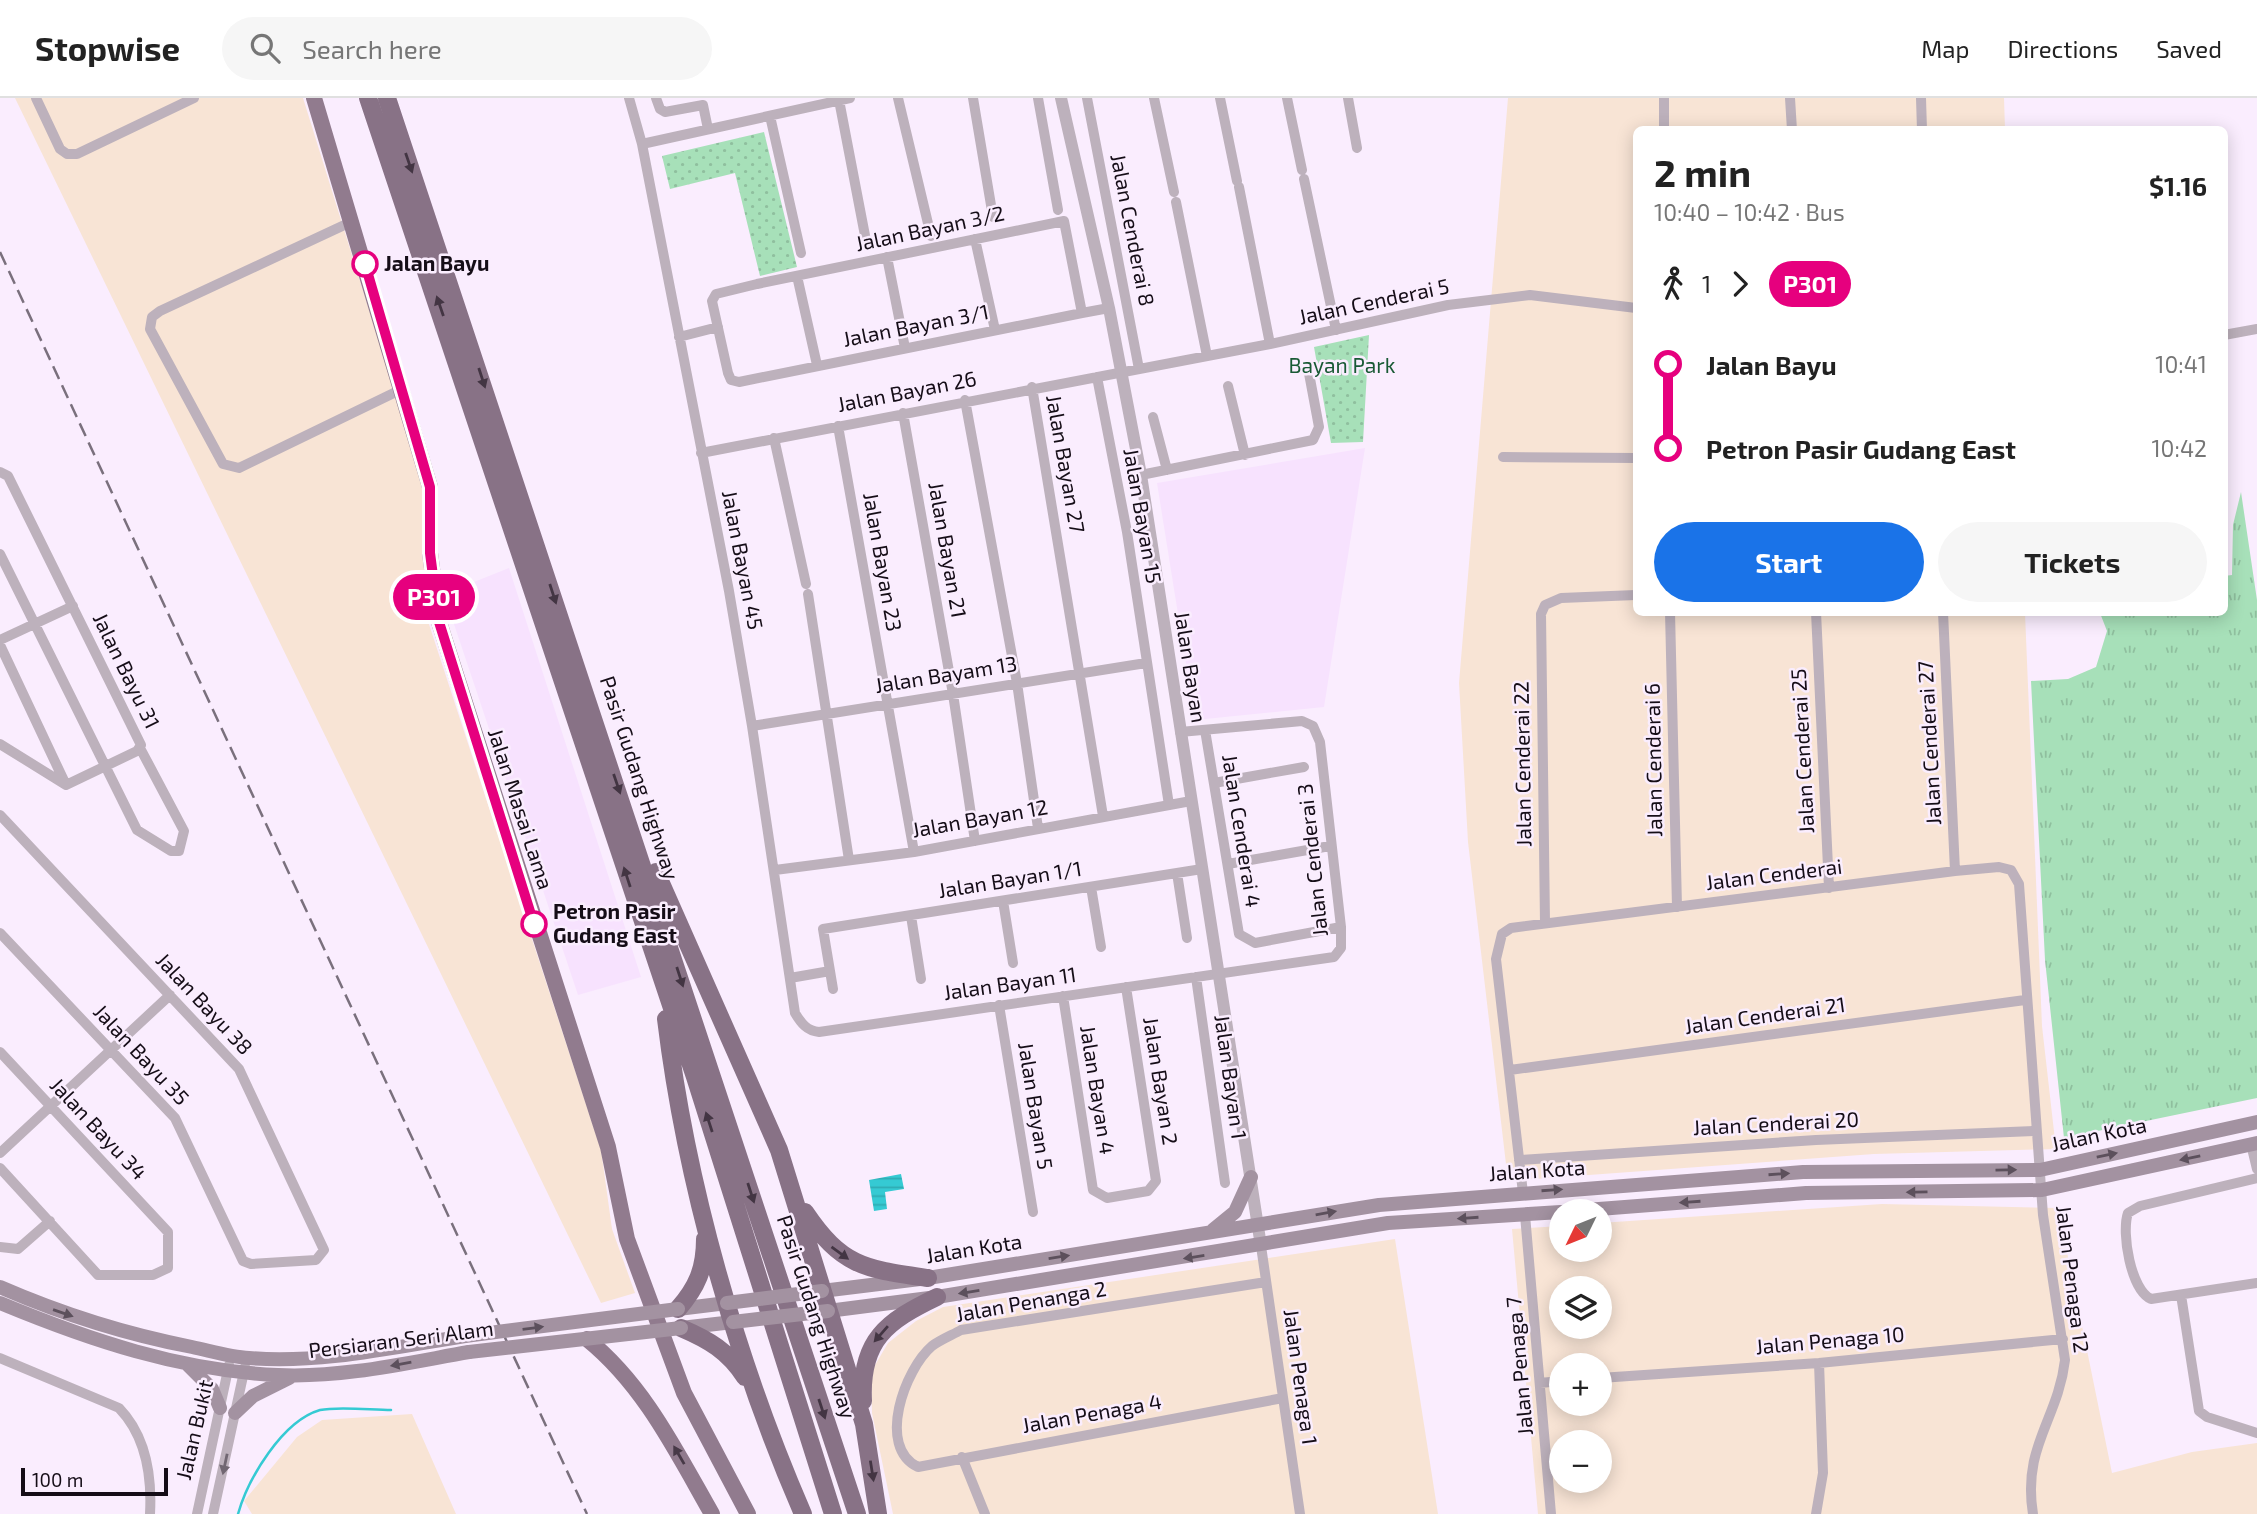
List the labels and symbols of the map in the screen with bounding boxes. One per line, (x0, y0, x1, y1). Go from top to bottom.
street label: Jalan Cenderai 8 (1106, 151, 1160, 308)
one-way arrow (404, 152, 415, 173)
street label: Jalan Bayan 3/2 (853, 200, 1006, 256)
place label: Jalan Bayu (384, 250, 489, 276)
marker: Jalan Bayu (352, 251, 378, 277)
street label: Jalan Cenderai 5 (1296, 272, 1451, 329)
one-way arrow (434, 296, 445, 317)
street label: Jalan Bayan 3/1 (841, 298, 991, 351)
park label: Bayan Park (1289, 352, 1396, 377)
street label: Jalan Bayan 26 (835, 365, 978, 416)
one-way arrow (477, 368, 488, 389)
street label: Jalan Bayan 27 (1042, 393, 1091, 535)
street label: Jalan Bayan 15 (1119, 446, 1168, 585)
street label: Jalan Bayan 21 (924, 480, 973, 620)
street label: Jalan Bayan 45 (718, 488, 769, 632)
street label: Jalan Bayan 23 (859, 490, 908, 633)
line badge: P301 (385, 574, 483, 620)
one-way arrow (549, 584, 559, 605)
street label: Jalan Bayu 31 (89, 608, 166, 732)
street label: Jalan Bayan (1170, 609, 1213, 724)
street label: Jalan Bayam 13 (873, 650, 1019, 697)
street label: Jalan Cenderai 27 (1912, 660, 1945, 826)
street label: Jalan Cenderai 25 (1785, 668, 1818, 834)
street label: Pasir Gudang Highway (596, 673, 685, 883)
street label: Jalan Cenderai 22 (1508, 681, 1535, 847)
street label: Jalan Cenderai 6 (1639, 683, 1666, 837)
street label: Jalan Masai Lama (484, 725, 559, 892)
street label: Jalan Cenderai 4 (1218, 752, 1267, 909)
one-way arrow (612, 773, 623, 794)
street label: Jalan Cenderai 3 (1291, 782, 1332, 938)
street label: Jalan Bayan 12 (910, 793, 1050, 842)
street label: Jalan Cenderai (1704, 853, 1843, 894)
street label: Jalan Bayan 1/1 (936, 855, 1083, 902)
one-way arrow (621, 866, 631, 887)
place label: Petron Pasir Gudang East (553, 898, 677, 947)
marker: Petron Pasir Gudang East (521, 911, 547, 937)
street label: Jalan Bayu 38 (152, 947, 259, 1059)
street label: Jalan Bayan 11 (942, 961, 1078, 1004)
one-way arrow (675, 967, 686, 988)
street label: Jalan Cenderai 21 (1683, 991, 1847, 1038)
street label: Jalan Bayu 35 (89, 998, 195, 1110)
street label: Jalan Bayan 1 (1210, 1013, 1253, 1141)
street label: Jalan Bayan 2 (1139, 1015, 1184, 1146)
street label: Jalan Bayan 4 (1076, 1024, 1121, 1156)
street label: Jalan Bayan 5 (1014, 1040, 1059, 1171)
street label: Jalan Bayu 34 (46, 1072, 153, 1184)
street label: Jalan Cenderai 20 (1692, 1106, 1860, 1139)
one-way arrow (703, 1111, 713, 1132)
street label: Jalan Kota (2049, 1111, 2149, 1156)
one-way arrow (2096, 1149, 2118, 1160)
one-way arrow (2179, 1152, 2201, 1163)
street label: Jalan Kota (1488, 1154, 1586, 1185)
one-way arrow (1995, 1164, 2017, 1176)
one-way arrow (1768, 1168, 1790, 1179)
one-way arrow (746, 1183, 757, 1204)
one-way arrow (1541, 1185, 1563, 1196)
one-way arrow (1906, 1186, 1928, 1198)
one-way arrow (1679, 1197, 1701, 1208)
north arrow (1549, 1199, 1612, 1262)
street label: Jalan Penaga 12 (2052, 1204, 2095, 1354)
one-way arrow (1315, 1208, 1337, 1219)
street label: Pasir Gudang Highway (773, 1212, 862, 1422)
one-way arrow (1457, 1213, 1479, 1224)
street label: Jalan Kota (924, 1228, 1024, 1267)
one-way arrow (831, 1246, 849, 1260)
one-way arrow (1048, 1251, 1070, 1262)
one-way arrow (1183, 1251, 1205, 1262)
street label: Jalan Penanga 2 (954, 1275, 1108, 1326)
one-way arrow (958, 1287, 980, 1298)
street label: Jalan Penaga 7 (1500, 1295, 1537, 1437)
street label: Jalan Penaga 1 (1280, 1307, 1323, 1446)
one-way arrow (53, 1308, 74, 1319)
street label: Persiaran Seri Alam (307, 1315, 495, 1362)
street label: Jalan Penaga 10 (1754, 1321, 1905, 1358)
one-way arrow (522, 1322, 544, 1333)
one-way arrow (873, 1325, 889, 1343)
one-way arrow (390, 1359, 412, 1370)
street label: Jalan Bukit (170, 1377, 217, 1482)
street label: Jalan Penaga 4 (1020, 1388, 1164, 1437)
one-way arrow (818, 1399, 828, 1420)
one-way arrow (673, 1445, 685, 1464)
one-way arrow (219, 1453, 230, 1475)
one-way arrow (867, 1460, 878, 1482)
scale bar (21, 1465, 168, 1497)

